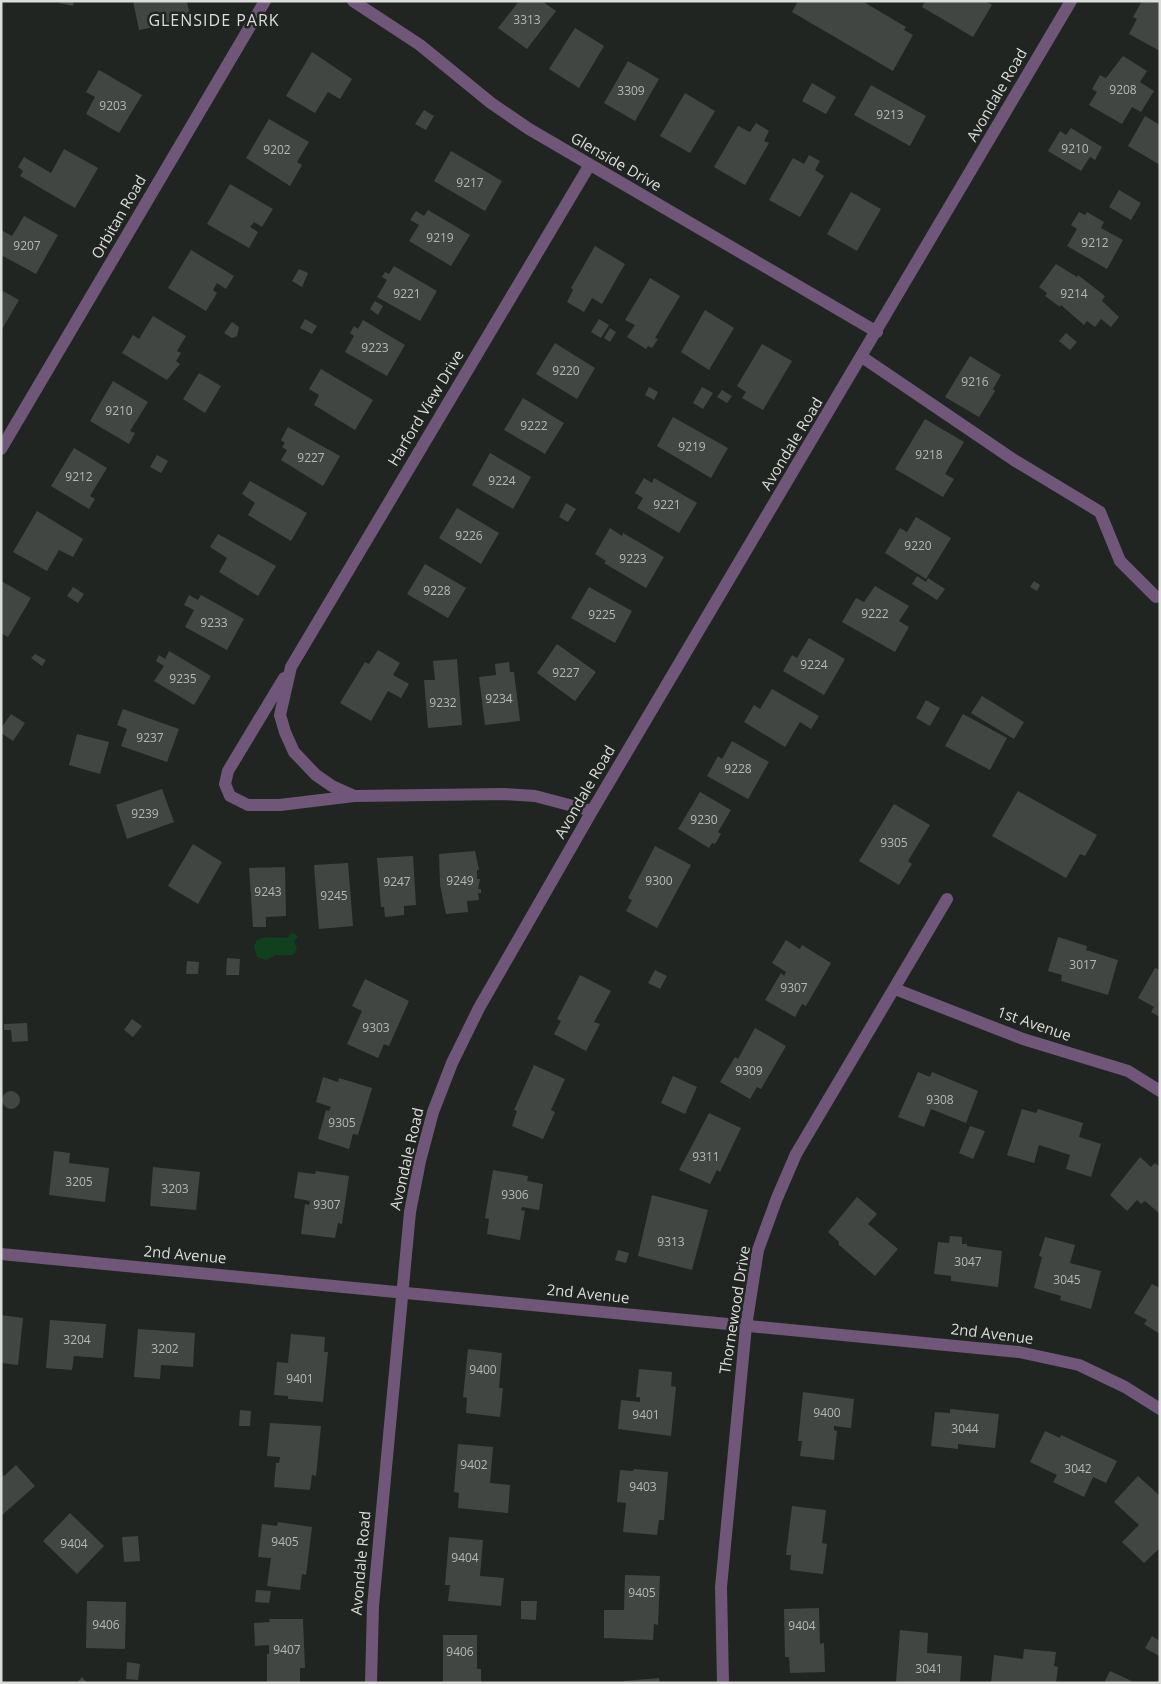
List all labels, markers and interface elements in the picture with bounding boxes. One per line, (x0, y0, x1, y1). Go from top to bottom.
district label: GLENSIDE PARK (148, 9, 280, 31)
house number: 3313 (513, 11, 541, 28)
street label: Avondale Road (961, 44, 1031, 145)
house number: 9208 (1109, 81, 1137, 98)
house number: 3309 (617, 82, 645, 99)
house number: 9203 (99, 97, 127, 114)
house number: 9213 (876, 106, 904, 123)
street label: Glenside Drive (568, 127, 665, 195)
house number: 9210 (1061, 140, 1089, 157)
house number: 9202 (263, 141, 291, 158)
street label: Orbitan Road (86, 171, 150, 262)
house number: 9217 (456, 174, 484, 191)
house number: 9219 (426, 229, 454, 246)
house number: 9212 (1081, 234, 1109, 251)
house number: 9207 (13, 237, 41, 254)
house number: 9221 (393, 285, 421, 302)
house number: 9214 (1060, 285, 1088, 302)
house number: 9223 (361, 339, 389, 356)
street label: Harford View Drive (383, 346, 468, 469)
house number: 9220 (552, 362, 580, 379)
house number: 9216 (961, 373, 989, 390)
street label: Avondale Road (756, 393, 827, 493)
house number: 9210 (105, 402, 133, 419)
house number: 9222 (520, 417, 548, 434)
house number: 9219 (678, 438, 706, 455)
house number: 9218 (915, 446, 943, 463)
house number: 9227 (297, 449, 325, 466)
house number: 9212 (65, 468, 93, 485)
house number: 9224 (488, 472, 516, 489)
house number: 9221 (653, 496, 681, 513)
house number: 9226 (455, 527, 483, 544)
house number: 9220 (904, 537, 932, 554)
house number: 9223 (619, 550, 647, 567)
house number: 9228 (423, 582, 451, 599)
house number: 9222 (861, 605, 889, 622)
house number: 9225 (588, 606, 616, 623)
house number: 9233 (200, 614, 228, 631)
house number: 9224 (800, 656, 828, 673)
house number: 9227 (552, 664, 580, 681)
house number: 9235 (169, 670, 197, 687)
house number: 9234 (485, 690, 513, 707)
house number: 9232 (429, 694, 457, 711)
house number: 9237 (136, 729, 164, 746)
street label: Avondale Road (549, 741, 619, 842)
house number: 9228 (724, 760, 752, 777)
house number: 9239 (131, 805, 159, 822)
house number: 9230 (690, 811, 718, 828)
house number: 9305 (880, 834, 908, 851)
house number: 9249 (446, 872, 474, 889)
house number: 9300 (645, 872, 673, 889)
house number: 9247 (383, 873, 411, 890)
house number: 9243 (254, 883, 282, 900)
house number: 9245 (320, 887, 348, 904)
house number: 3017 (1069, 956, 1097, 973)
house number: 9307 (780, 979, 808, 996)
street label: 1st Avenue (995, 1001, 1074, 1045)
house number: 9303 (362, 1019, 390, 1036)
house number: 9309 (735, 1062, 763, 1079)
house number: 9308 (926, 1091, 954, 1108)
street label: Avondale Road (385, 1106, 428, 1212)
house number: 9305 (328, 1114, 356, 1131)
house number: 9311 (692, 1148, 720, 1165)
house number: 3205 (65, 1173, 93, 1190)
house number: 3203 (161, 1180, 189, 1197)
house number: 9306 (501, 1186, 529, 1203)
house number: 9307 (313, 1196, 341, 1213)
house number: 9313 (657, 1233, 685, 1250)
street label: 2nd Avenue (143, 1240, 227, 1268)
street label: Thornewood Drive (714, 1244, 754, 1375)
house number: 3047 (954, 1253, 982, 1270)
house number: 3045 (1053, 1271, 1081, 1288)
street label: 2nd Avenue (546, 1279, 630, 1307)
street label: 2nd Avenue (950, 1318, 1035, 1348)
house number: 3204 (63, 1331, 91, 1348)
house number: 3202 (151, 1340, 179, 1357)
house number: 9400 (469, 1361, 497, 1378)
house number: 9401 (286, 1370, 314, 1387)
house number: 9400 (813, 1404, 841, 1421)
house number: 9401 (632, 1406, 660, 1423)
house number: 3044 (951, 1420, 979, 1437)
house number: 9402 (460, 1456, 488, 1473)
house number: 3042 (1064, 1460, 1092, 1477)
house number: 9403 (629, 1478, 657, 1495)
street label: Avondale Road (345, 1510, 375, 1616)
house number: 9405 (271, 1533, 299, 1550)
house number: 9404 (60, 1535, 88, 1552)
house number: 9404 (451, 1549, 479, 1566)
house number: 9405 (628, 1584, 656, 1601)
house number: 9406 (92, 1616, 120, 1633)
house number: 9404 (788, 1617, 816, 1634)
house number: 9407 (273, 1641, 301, 1658)
house number: 9406 (446, 1643, 474, 1660)
house number: 3041 (915, 1660, 943, 1677)

